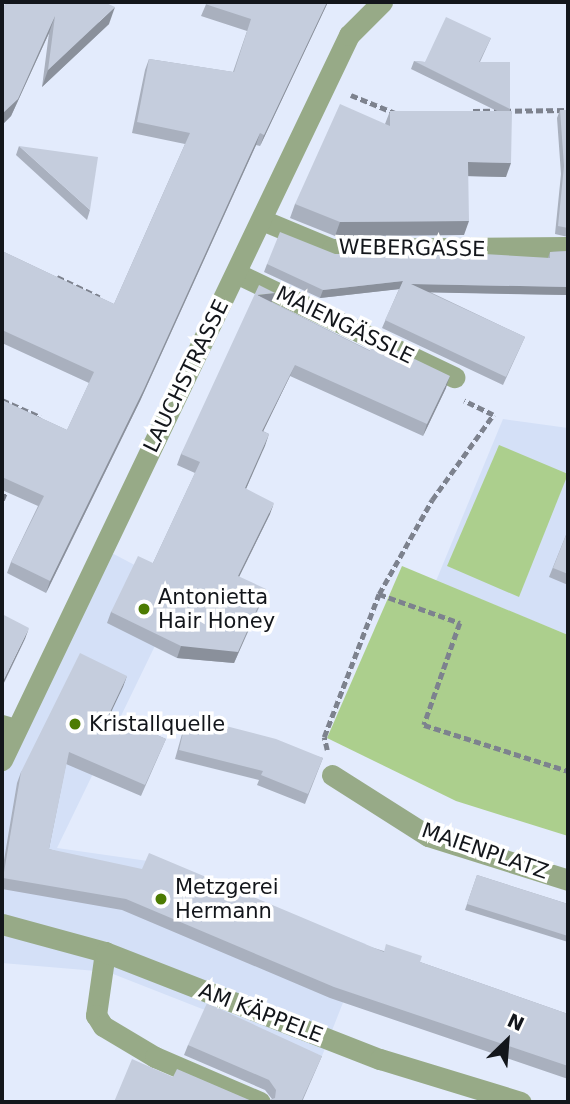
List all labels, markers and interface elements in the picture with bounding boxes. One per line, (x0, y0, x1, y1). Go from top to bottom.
street label: WEBERGASSE (338, 234, 486, 262)
street label: MAIENGÄSSLE (272, 281, 418, 369)
street label: LAUCHSTRASSE (138, 296, 234, 456)
place label: Antonietta Hair Honey (158, 584, 275, 634)
marker: Antonietta Hair Honey (136, 601, 152, 617)
place label: Kristallquelle (89, 711, 225, 737)
marker: Kristallquelle (67, 716, 83, 732)
street label: MAIENPLATZ (418, 818, 552, 884)
place label: Metzgerei Hermann (175, 874, 278, 924)
marker: Metzgerei Hermann (153, 891, 169, 907)
street label: AM KÄPPELE (196, 978, 326, 1048)
north arrow (472, 1006, 542, 1076)
text: N (504, 1009, 528, 1035)

